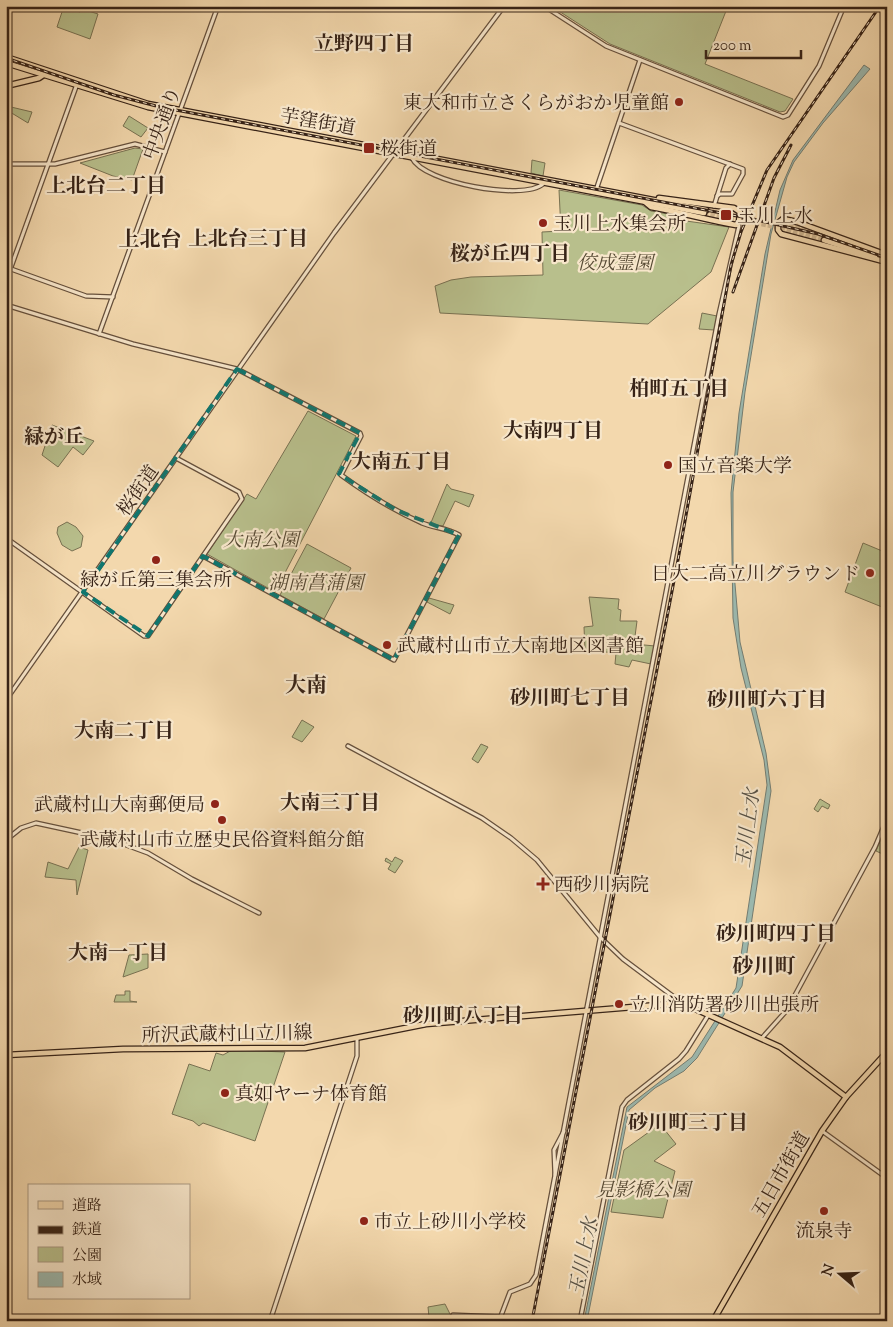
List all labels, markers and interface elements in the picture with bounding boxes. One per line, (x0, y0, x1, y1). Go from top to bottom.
scale bar (706, 28, 800, 60)
district label: 立野四丁目 (314, 31, 414, 60)
text: 200 m (713, 36, 752, 57)
street label: 中央通り (138, 84, 189, 164)
place label: 東大和市立さくらがおか児童館 (403, 91, 669, 118)
marker: 東大和市立さくらがおか児童館 (673, 96, 685, 108)
street label: 芋窪街道 (278, 104, 357, 143)
place label: 桜街道 (380, 137, 437, 164)
marker: 桜街道 (362, 141, 376, 155)
district label: 上北台二丁目 (46, 173, 166, 202)
place label: 玉川上水 (737, 204, 813, 231)
marker: 玉川上水 (719, 208, 733, 222)
place label: 玉川上水集会所 (553, 212, 686, 239)
marker: 玉川上水集会所 (537, 217, 549, 229)
district label: 上北台 (119, 226, 182, 256)
district label: 上北台三丁目 (188, 226, 308, 255)
district label: 桜が丘四丁目 (450, 241, 570, 270)
park label: 佼成霊園 (577, 251, 656, 278)
district label: 柏町五丁目 (629, 376, 729, 405)
district label: 大南四丁目 (503, 418, 603, 447)
district label: 緑が丘 (24, 424, 84, 453)
district label: 大南五丁目 (351, 449, 451, 478)
place label: 国立音楽大学 (678, 454, 792, 481)
marker: 国立音楽大学 (662, 459, 674, 471)
street label: 桜街道 (112, 460, 166, 523)
park label: 大南公園 (223, 528, 302, 555)
marker: 緑が丘第三集会所 (150, 554, 162, 566)
place label: 日大二高立川グラウンド (651, 562, 860, 589)
marker: 日大二高立川グラウンド (864, 567, 876, 579)
place label: 緑が丘第三集会所 (80, 568, 232, 595)
park label: 湖南菖蒲園 (268, 571, 366, 598)
place label: 武蔵村山市立大南地区図書館 (397, 634, 644, 661)
marker: 武蔵村山市立大南地区図書館 (381, 639, 393, 651)
district label: 大南 (285, 672, 327, 702)
district label: 砂川町七丁目 (510, 685, 630, 714)
district label: 砂川町六丁目 (707, 687, 827, 716)
district label: 大南二丁目 (74, 718, 174, 747)
water label: 玉川上水 (730, 785, 769, 870)
district label: 大南三丁目 (280, 790, 380, 819)
place label: 武蔵村山大南郵便局 (34, 793, 205, 820)
marker: 武蔵村山大南郵便局 (209, 798, 221, 810)
marker: 武蔵村山市立歴史民俗資料館分館 (216, 814, 228, 826)
place label: 武蔵村山市立歴史民俗資料館分館 (79, 828, 365, 855)
place label: 西砂川病院 (554, 873, 649, 900)
marker: 西砂川病院 (536, 877, 550, 891)
district label: 砂川町四丁目 (716, 921, 836, 950)
district label: 大南一丁目 (68, 940, 168, 969)
district label: 砂川町 (733, 953, 796, 983)
place label: 立川消防署砂川出張所 (629, 993, 819, 1020)
marker: 立川消防署砂川出張所 (613, 998, 625, 1010)
district label: 砂川町八丁目 (403, 1003, 523, 1032)
street label: 所沢武蔵村山立川線 (141, 1021, 313, 1050)
place label: 真如ヤーナ体育館 (235, 1082, 387, 1109)
marker: 真如ヤーナ体育館 (219, 1087, 231, 1099)
district label: 砂川町三丁目 (628, 1110, 748, 1139)
street label: 五日市街道 (747, 1127, 818, 1223)
park label: 見影橋公園 (595, 1178, 693, 1205)
legend (28, 1184, 190, 1300)
text: 道路 (72, 1196, 102, 1217)
marker: 流泉寺 (818, 1205, 830, 1217)
place label: 市立上砂川小学校 (374, 1210, 526, 1237)
water label: 玉川上水 (564, 1213, 608, 1300)
marker: 市立上砂川小学校 (358, 1215, 370, 1227)
place label: 流泉寺 (795, 1219, 853, 1246)
text: 鉄道 (72, 1220, 102, 1241)
text: 公園 (72, 1246, 102, 1267)
north arrow (816, 1250, 866, 1300)
text: N (818, 1262, 841, 1279)
text: 水域 (72, 1270, 102, 1291)

